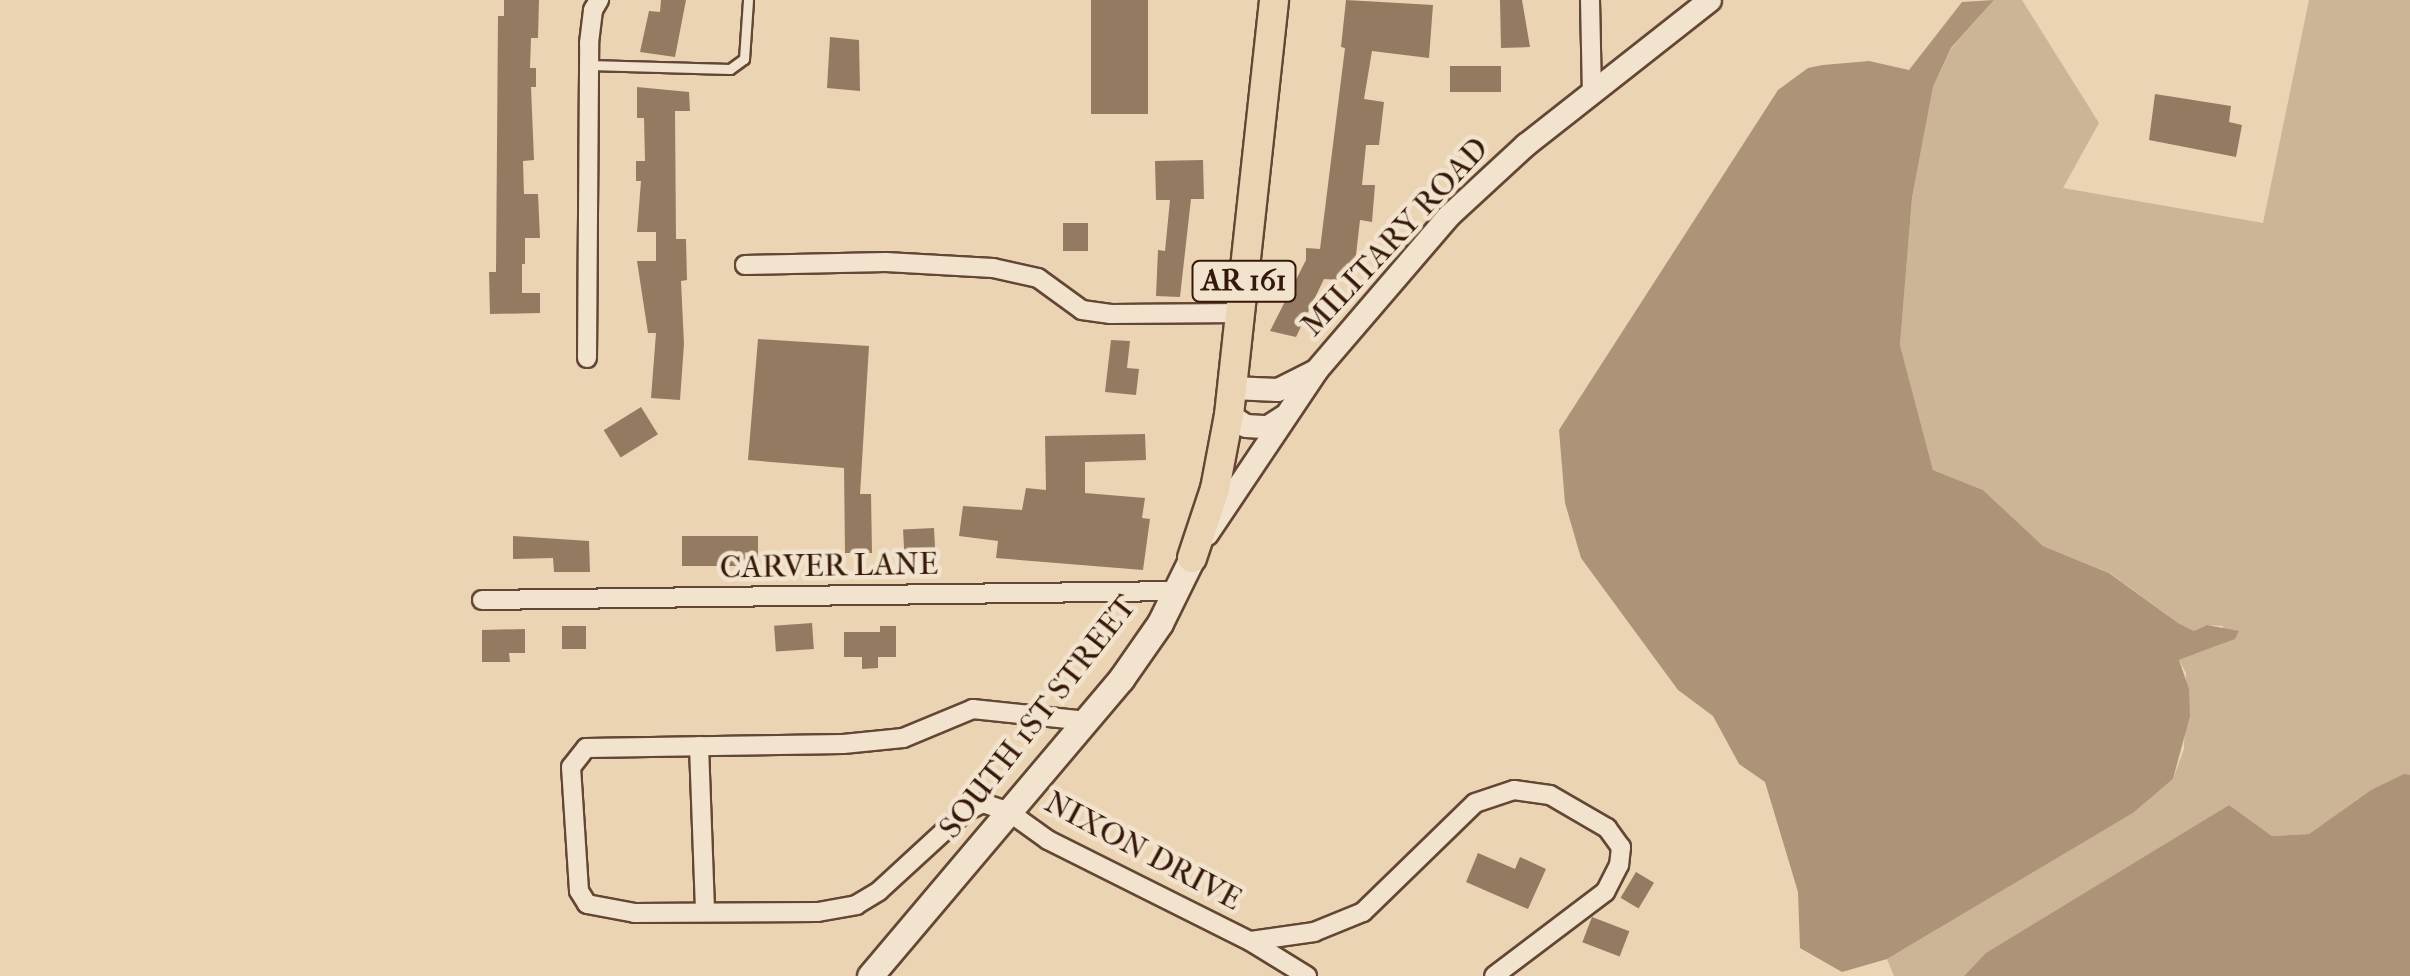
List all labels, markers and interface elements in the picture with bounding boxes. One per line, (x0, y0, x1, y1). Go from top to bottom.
street label: MILITARY ROAD (1293, 130, 1497, 344)
road number: AR 161 (1192, 256, 1296, 306)
street label: CARVER LANE (719, 545, 939, 587)
street label: SOUTH 1ST STREET (931, 588, 1145, 846)
street label: NIXON DRIVE (1038, 783, 1248, 919)

